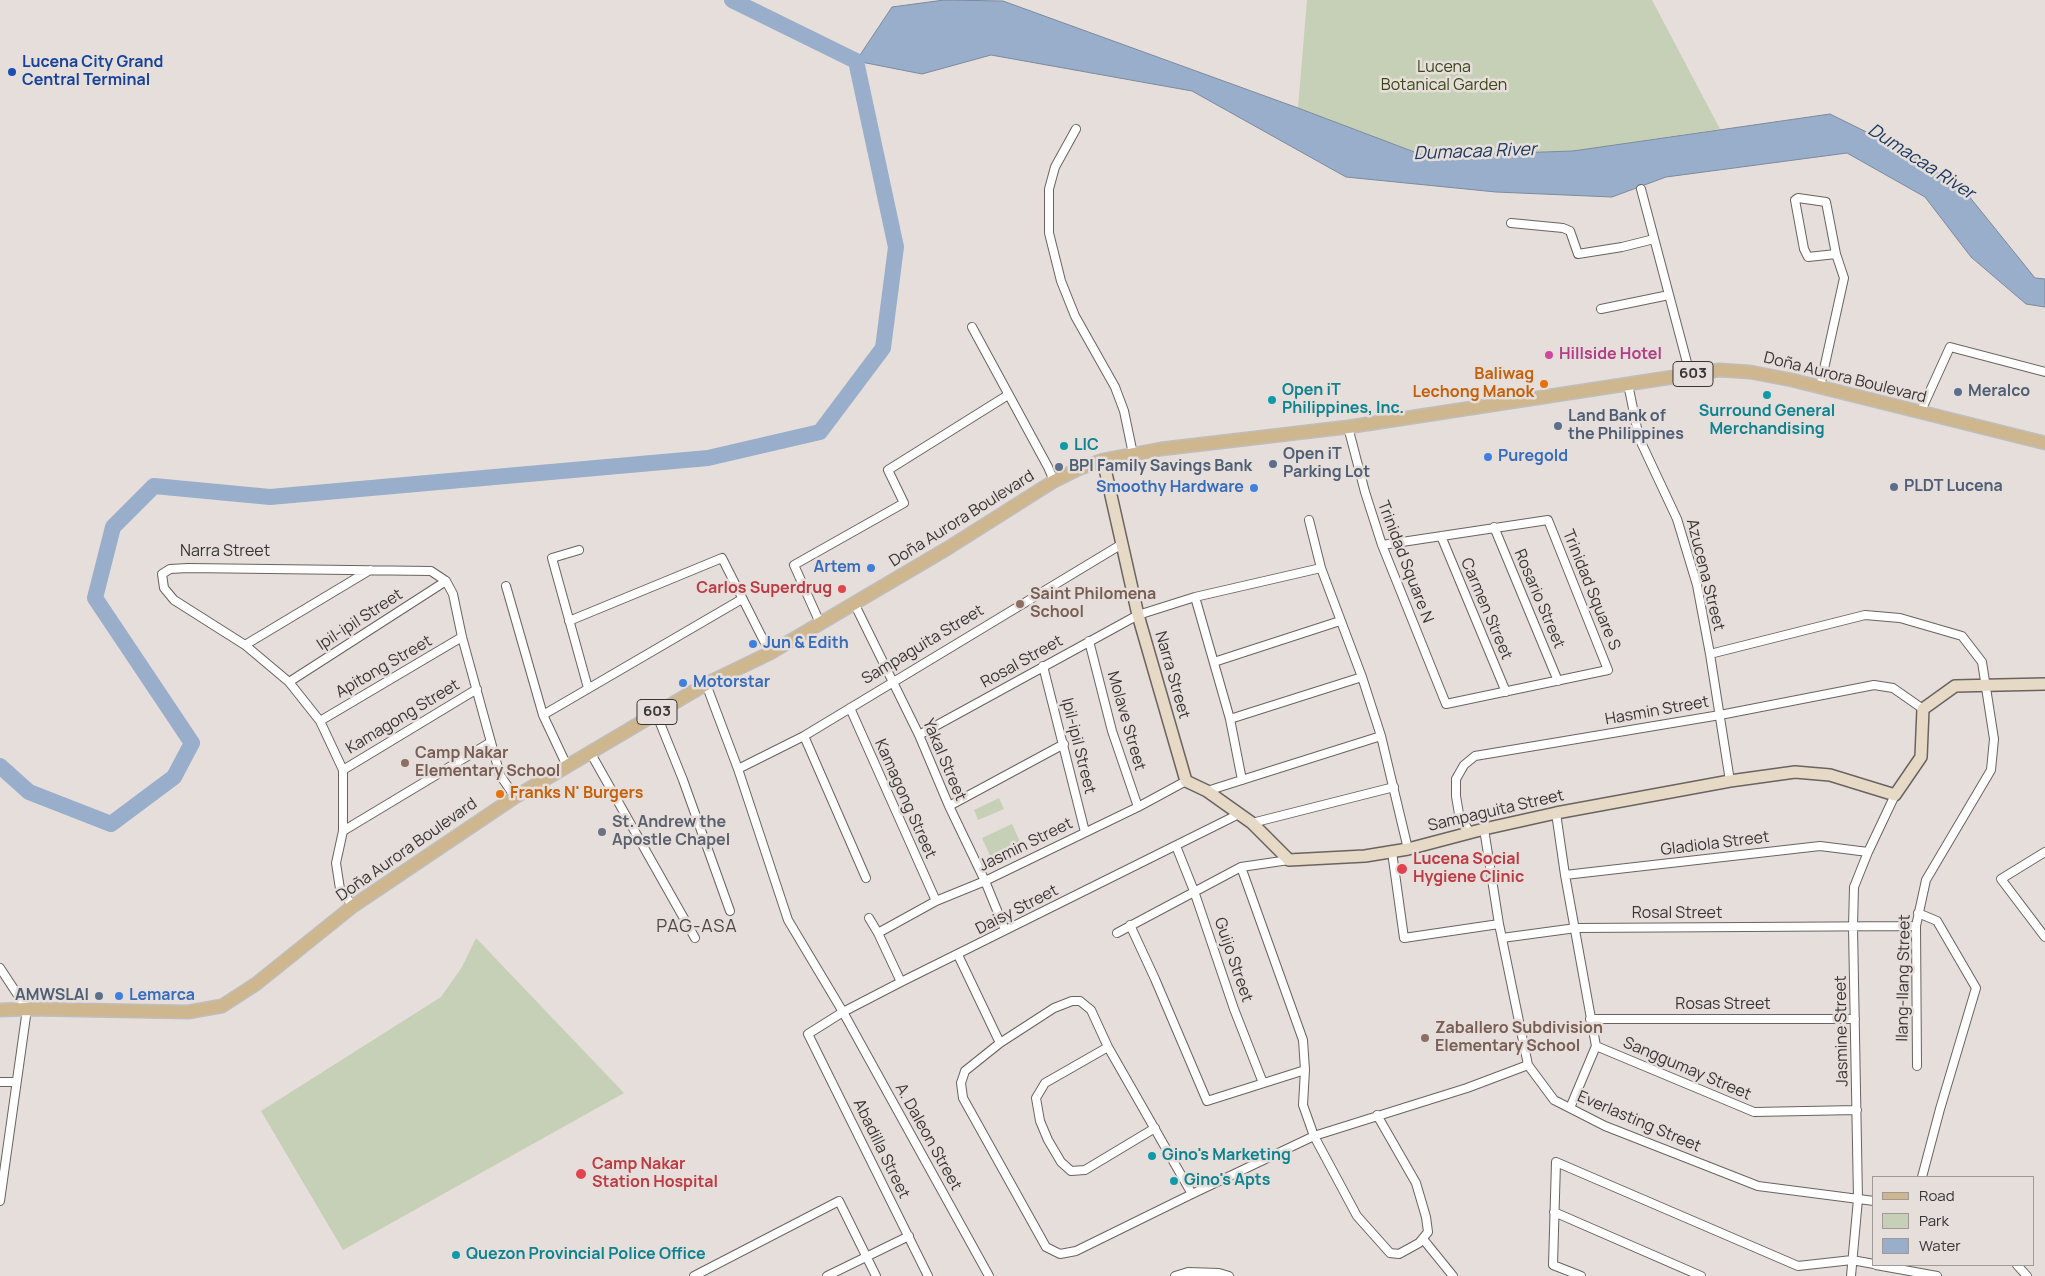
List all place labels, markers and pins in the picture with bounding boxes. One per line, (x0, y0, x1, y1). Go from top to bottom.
place label: Lucena City Grand Central Terminal (22, 53, 163, 91)
marker: Lucena City Grand Central Terminal (6, 66, 18, 78)
place label: Hillside Hotel (1559, 345, 1662, 365)
marker: Hillside Hotel (1543, 349, 1555, 361)
place label: Baliwag Lechong Manok (1412, 365, 1534, 403)
marker: Baliwag Lechong Manok (1538, 378, 1550, 390)
place label: Open iT Philippines, Inc. (1282, 381, 1404, 419)
place label: Meralco (1968, 382, 2030, 402)
marker: Meralco (1952, 386, 1964, 398)
marker: Surround General Merchandising (1761, 389, 1773, 401)
marker: Open iT Philippines, Inc. (1266, 394, 1278, 406)
place label: Surround General Merchandising (1699, 402, 1835, 440)
place label: Land Bank of the Philippines (1568, 407, 1684, 445)
marker: Land Bank of the Philippines (1552, 420, 1564, 432)
place label: LIC (1074, 436, 1099, 456)
marker: LIC (1058, 440, 1070, 452)
place label: Open iT Parking Lot (1283, 445, 1370, 483)
place label: Puregold (1498, 447, 1568, 467)
marker: Puregold (1482, 451, 1494, 463)
place label: BPI Family Savings Bank (1069, 457, 1252, 477)
marker: Open iT Parking Lot (1267, 458, 1279, 470)
marker: BPI Family Savings Bank (1053, 461, 1065, 473)
place label: PLDT Lucena (1904, 477, 2003, 497)
place label: Smoothy Hardware (1096, 478, 1244, 498)
marker: PLDT Lucena (1888, 481, 1900, 493)
marker: Smoothy Hardware (1248, 482, 1260, 494)
place label: Artem (814, 558, 861, 578)
marker: Artem (865, 562, 877, 574)
place label: Carlos Superdrug (696, 579, 832, 599)
marker: Carlos Superdrug (836, 583, 848, 595)
place label: Saint Philomena School (1030, 585, 1156, 623)
marker: Saint Philomena School (1014, 598, 1026, 610)
place label: Jun & Edith (763, 634, 849, 654)
marker: Jun & Edith (747, 638, 759, 650)
place label: Motorstar (693, 673, 770, 693)
marker: Motorstar (677, 677, 689, 689)
place label: Camp Nakar Elementary School (415, 744, 560, 782)
marker: Camp Nakar Elementary School (399, 757, 411, 769)
place label: Franks N' Burgers (510, 784, 643, 804)
marker: Franks N' Burgers (494, 788, 506, 800)
place label: St. Andrew the Apostle Chapel (612, 813, 730, 851)
marker: St. Andrew the Apostle Chapel (596, 826, 608, 838)
place label: Lucena Social Hygiene Clinic (1413, 850, 1524, 888)
marker: Lucena Social Hygiene Clinic (1395, 862, 1409, 876)
place label: AMWSLAI (15, 986, 89, 1006)
place label: Lemarca (129, 986, 195, 1006)
marker: AMWSLAI (93, 990, 105, 1002)
marker: Lemarca (113, 990, 125, 1002)
place label: Zaballero Subdivision Elementary School (1435, 1019, 1603, 1057)
marker: Zaballero Subdivision Elementary School (1419, 1032, 1431, 1044)
place label: Gino's Marketing (1162, 1146, 1291, 1166)
marker: Gino's Marketing (1146, 1150, 1158, 1162)
place label: Camp Nakar Station Hospital (592, 1155, 718, 1193)
marker: Camp Nakar Station Hospital (574, 1167, 588, 1181)
place label: Gino's Apts (1184, 1171, 1270, 1191)
marker: Gino's Apts (1168, 1175, 1180, 1187)
place label: Quezon Provincial Police Office (466, 1245, 706, 1265)
marker: Quezon Provincial Police Office (450, 1249, 462, 1261)

